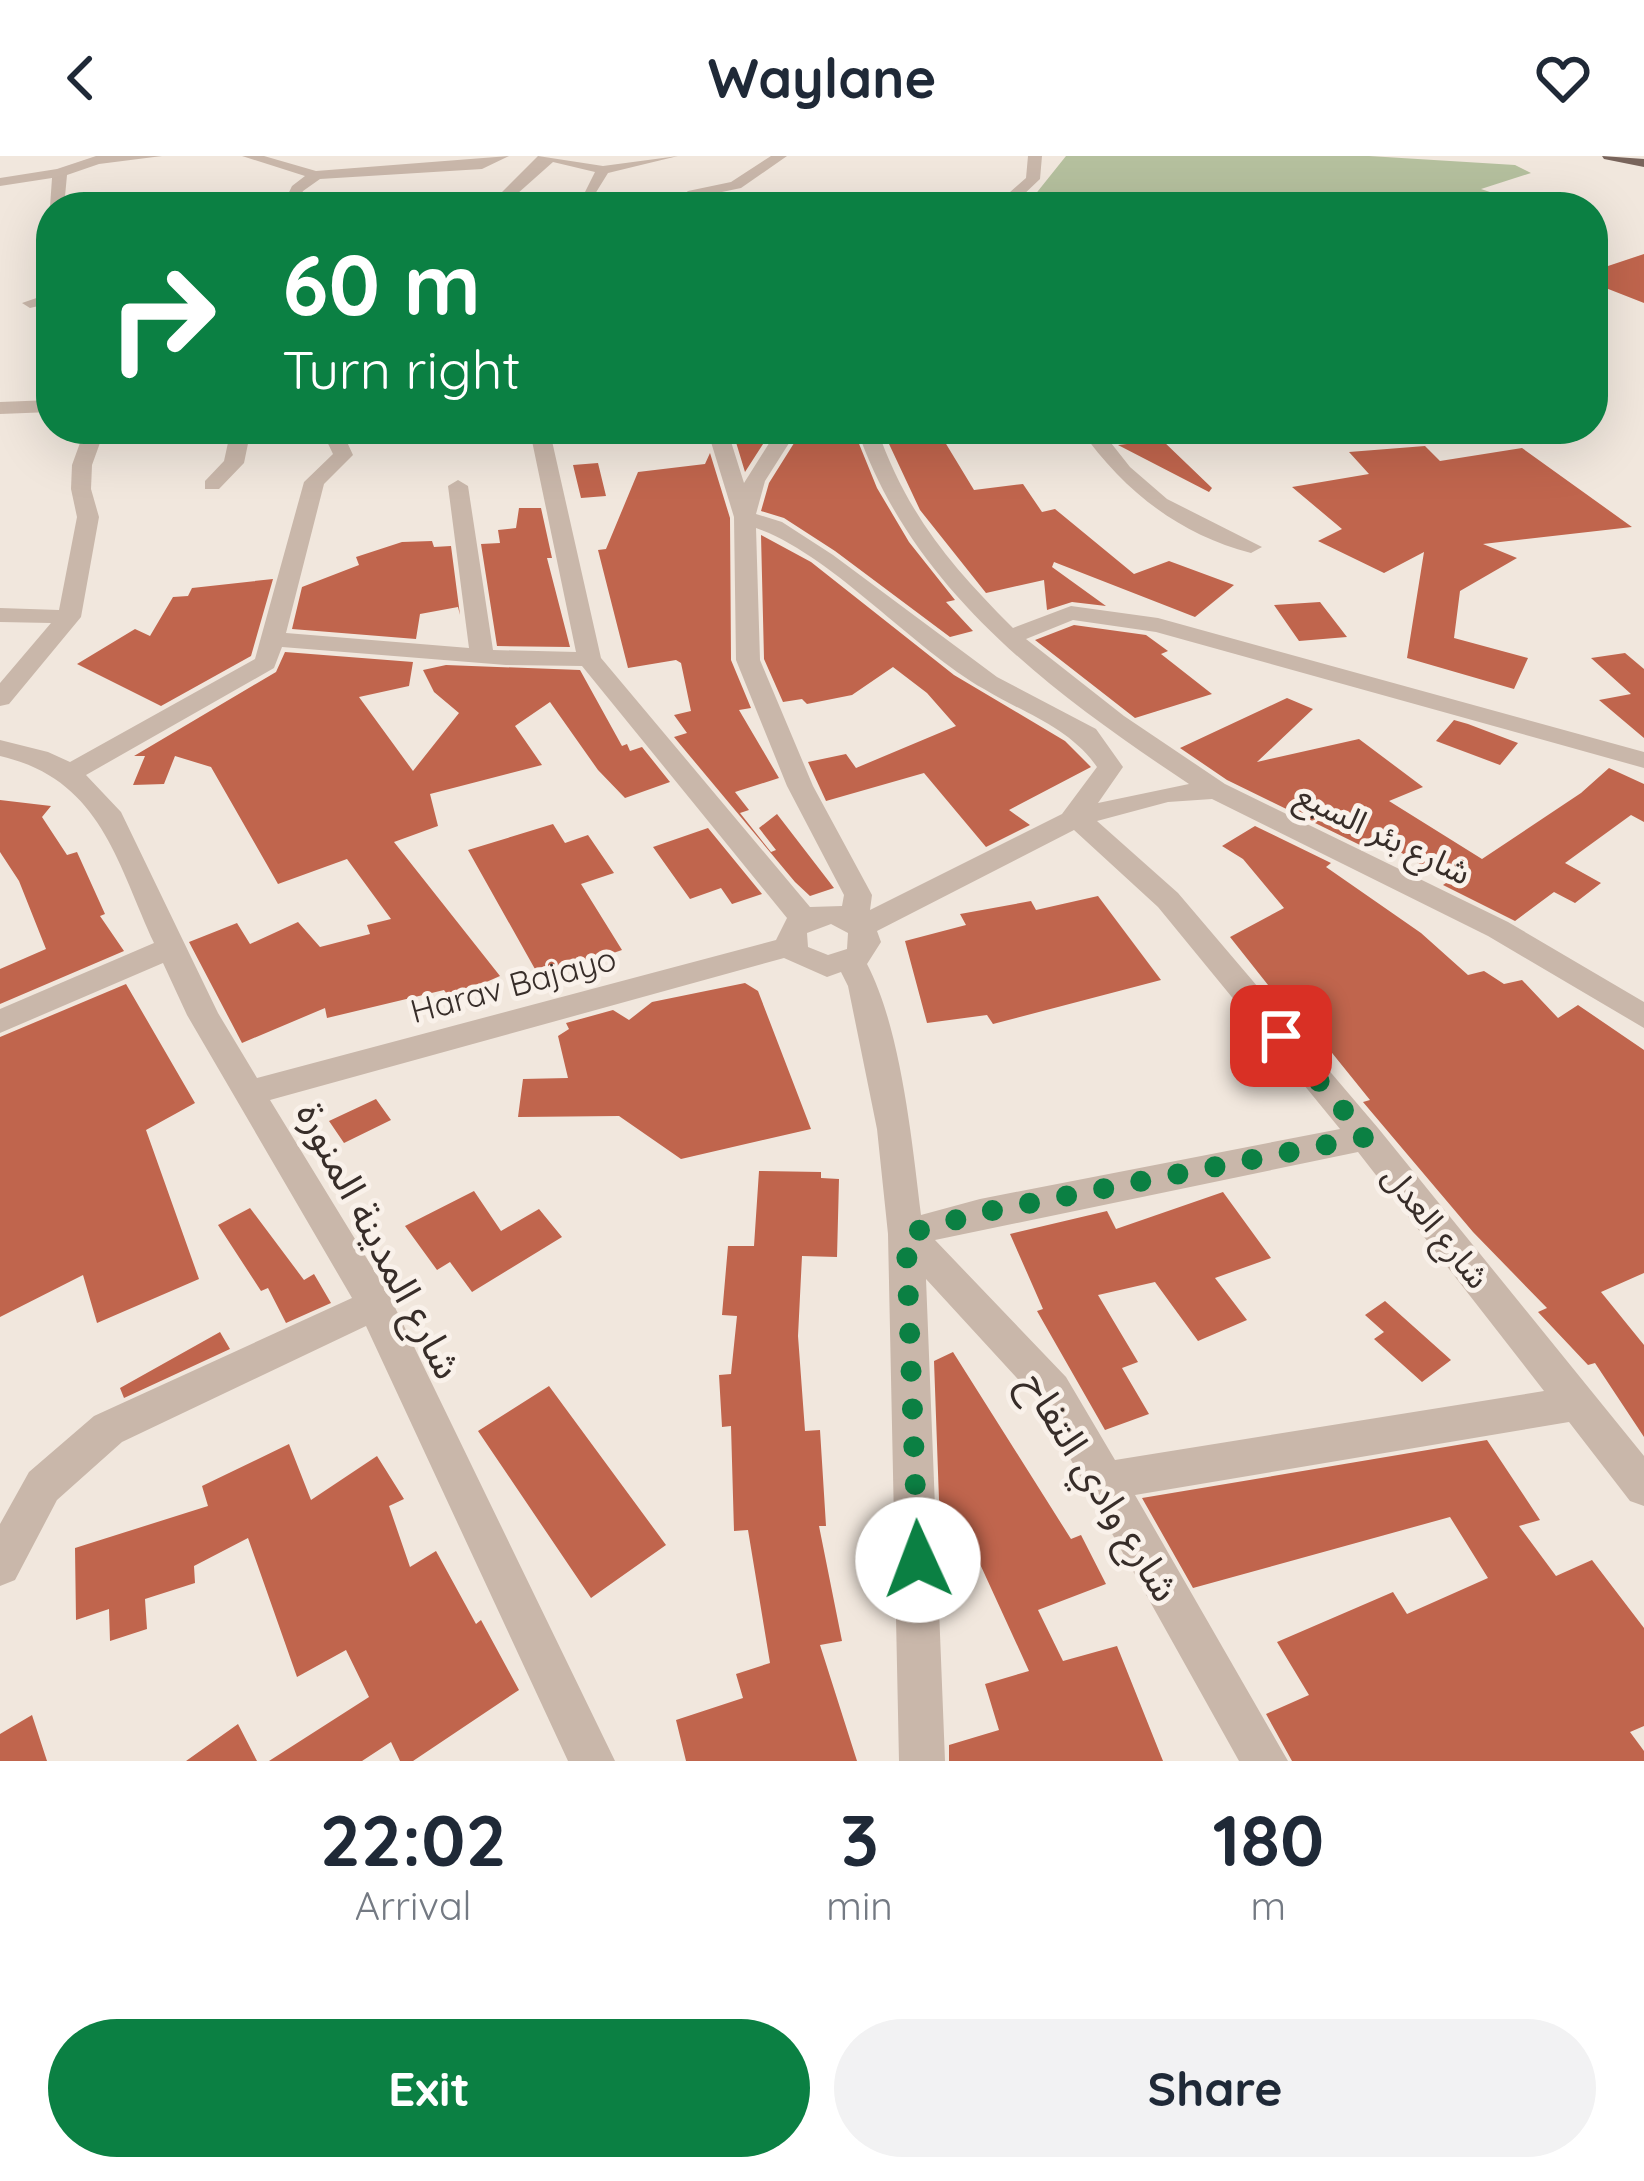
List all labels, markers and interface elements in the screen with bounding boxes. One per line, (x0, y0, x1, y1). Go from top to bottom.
text: Waylane (708, 44, 936, 112)
icon: back (48, 45, 114, 111)
icon: heart (1530, 45, 1596, 111)
text: 60 m (282, 231, 481, 336)
icon: right (84, 240, 240, 396)
text: Turn right (282, 335, 521, 403)
street label: شارع بئر السبع (1288, 773, 1478, 897)
street label: Harav Bajayo (406, 937, 620, 1031)
pin (1230, 985, 1332, 1087)
icon: arrive (1248, 1003, 1314, 1069)
street label: شارع المدينة المنورة (282, 1093, 474, 1389)
street label: شارع العدل (1371, 1156, 1499, 1299)
street label: شارع وادي التفاح (1006, 1362, 1191, 1613)
position arrow (855, 1497, 981, 1623)
text: 22:02 (320, 1794, 507, 1884)
text: 3 (840, 1794, 879, 1884)
text: 180 (1213, 1794, 1324, 1884)
text: Arrival (355, 1881, 472, 1930)
text: min (826, 1881, 893, 1930)
text: m (1251, 1881, 1286, 1930)
button: Exit (48, 2019, 810, 2157)
button: Share (834, 2019, 1596, 2157)

